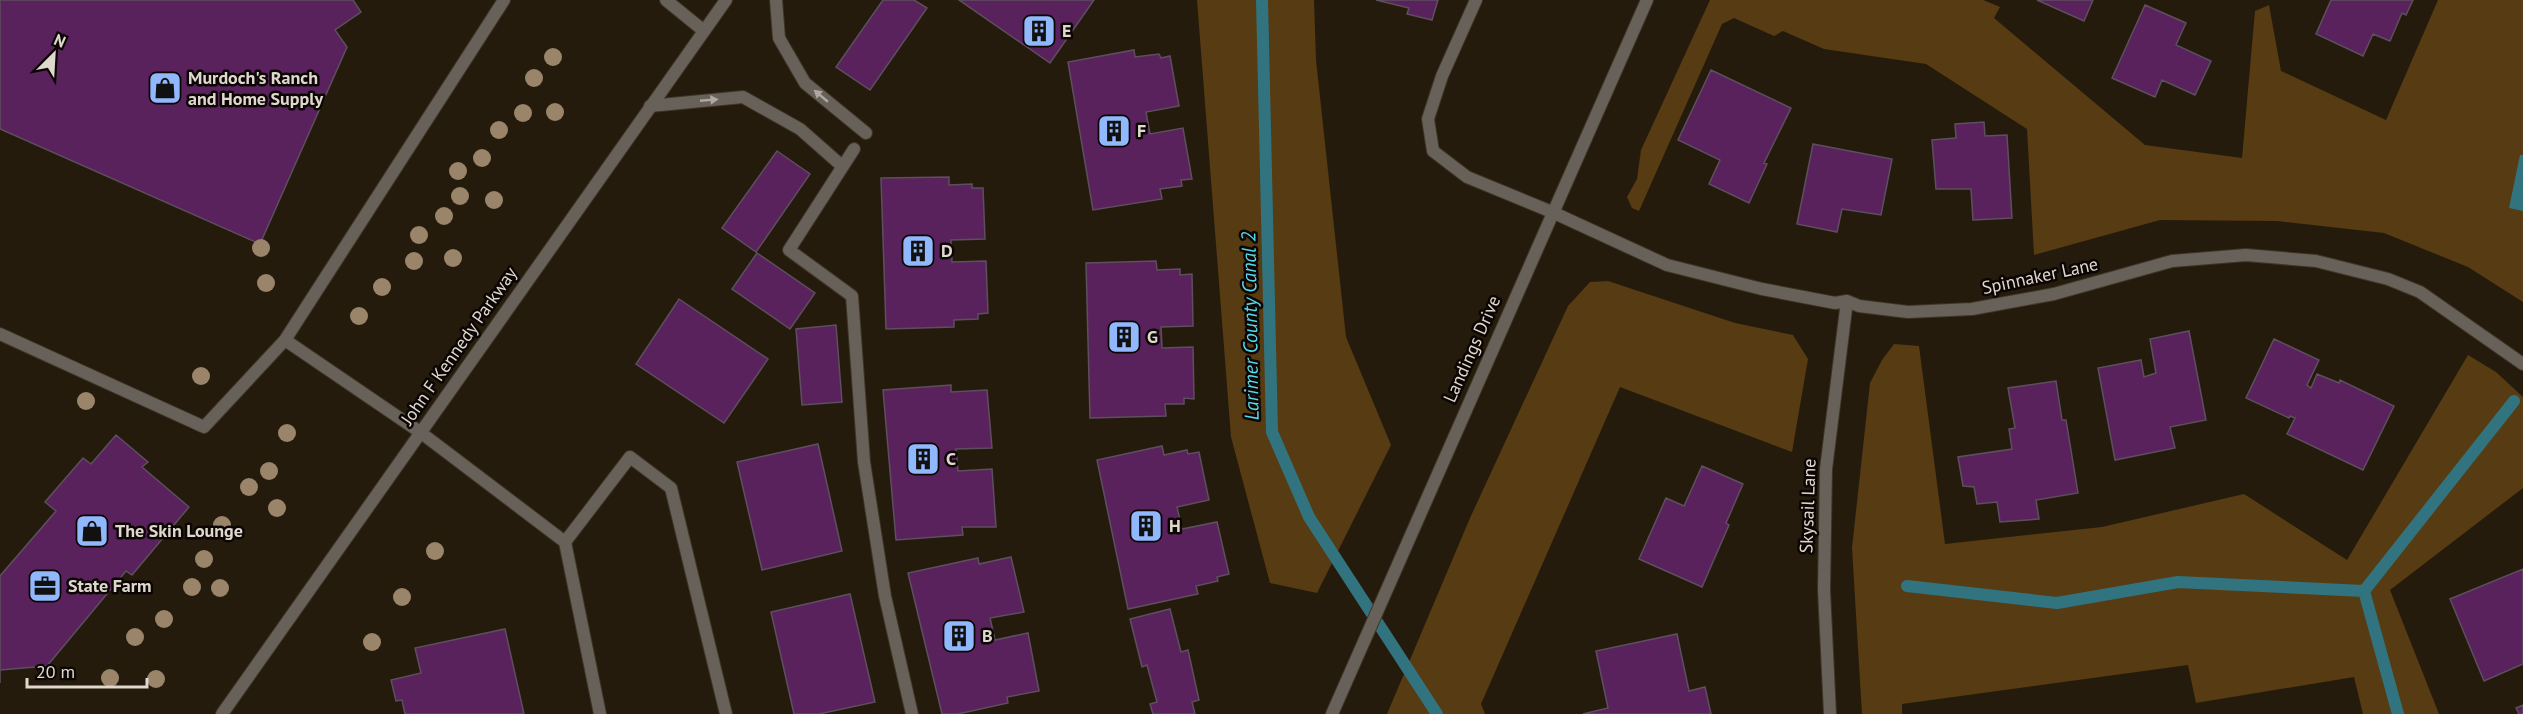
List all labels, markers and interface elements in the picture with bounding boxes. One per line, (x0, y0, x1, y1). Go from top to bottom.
building icon: E (1021, 13, 1057, 49)
place label: E (1062, 19, 1071, 42)
north arrow (24, 24, 84, 84)
text: N (51, 29, 69, 52)
place label: Murdoch's Ranch and Home Supply (188, 66, 324, 110)
shop icon: Murdoch's Ranch and Home Supply (147, 70, 183, 106)
one-way arrow (814, 90, 829, 103)
one-way arrow (699, 95, 718, 105)
building icon: F (1096, 113, 1132, 149)
place label: F (1137, 119, 1146, 142)
water label: Larimer County Canal 2 (1235, 231, 1265, 421)
building icon: D (900, 233, 936, 269)
place label: D (941, 239, 953, 262)
street label: Spinnaker Lane (1980, 252, 2100, 299)
street label: John F Kennedy Parkway (395, 262, 522, 430)
street label: Landings Drive (1438, 292, 1505, 406)
building icon: G (1106, 319, 1142, 355)
place label: G (1147, 325, 1158, 348)
building icon: C (905, 441, 941, 477)
place label: C (946, 447, 956, 470)
street label: Skysail Lane (1794, 458, 1821, 554)
building icon: H (1128, 508, 1164, 544)
shop icon: The Skin Lounge (74, 513, 110, 549)
place label: H (1169, 514, 1181, 537)
place label: The Skin Lounge (115, 519, 243, 542)
office icon: State Farm (27, 568, 63, 604)
place label: State Farm (68, 574, 152, 597)
building icon: B (941, 618, 977, 654)
place label: B (982, 624, 993, 647)
scale bar (27, 651, 147, 689)
text: 20 m (36, 660, 75, 683)

